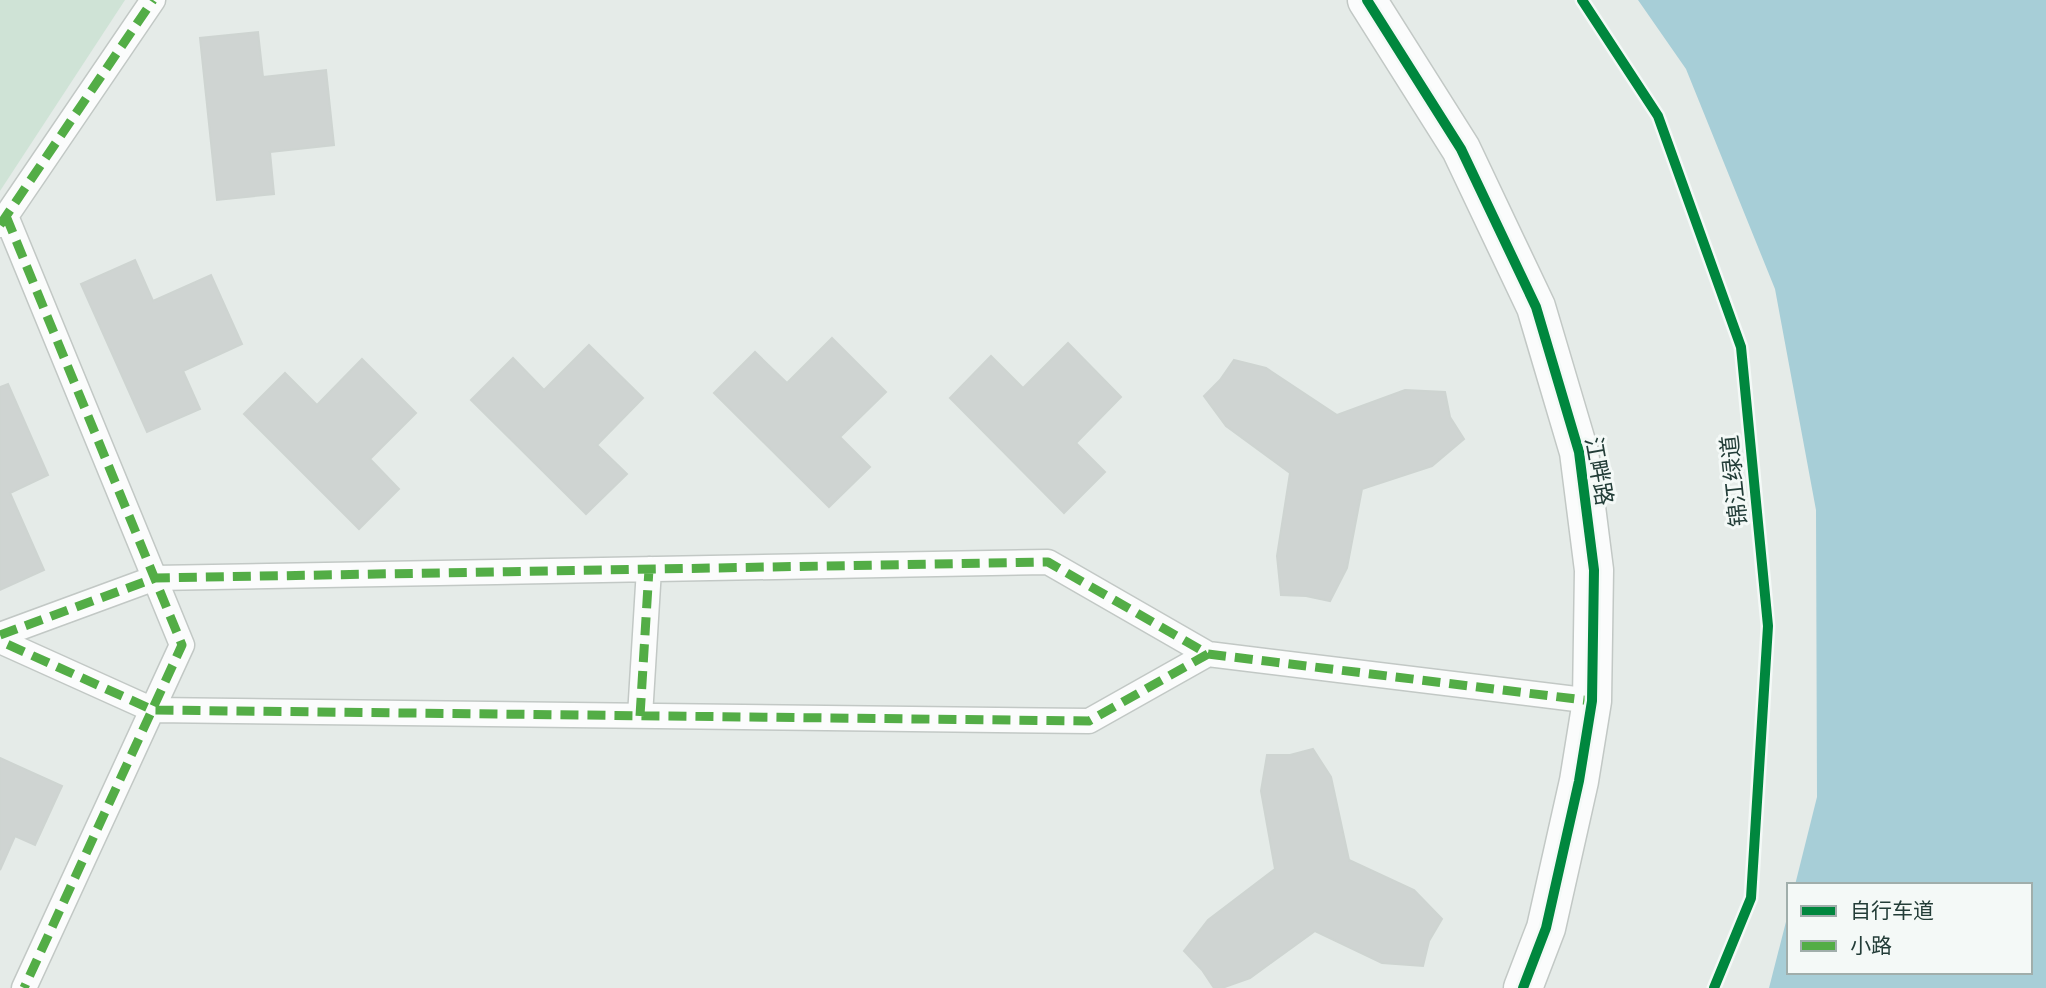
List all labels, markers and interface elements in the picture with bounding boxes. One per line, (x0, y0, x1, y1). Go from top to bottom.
street label: 江畔路 (1578, 434, 1622, 508)
street label: 锦江绿道 (1712, 434, 1754, 528)
legend (1787, 883, 2032, 974)
text: 自行车道 (1850, 896, 1934, 924)
text: 小路 (1850, 931, 1892, 959)

